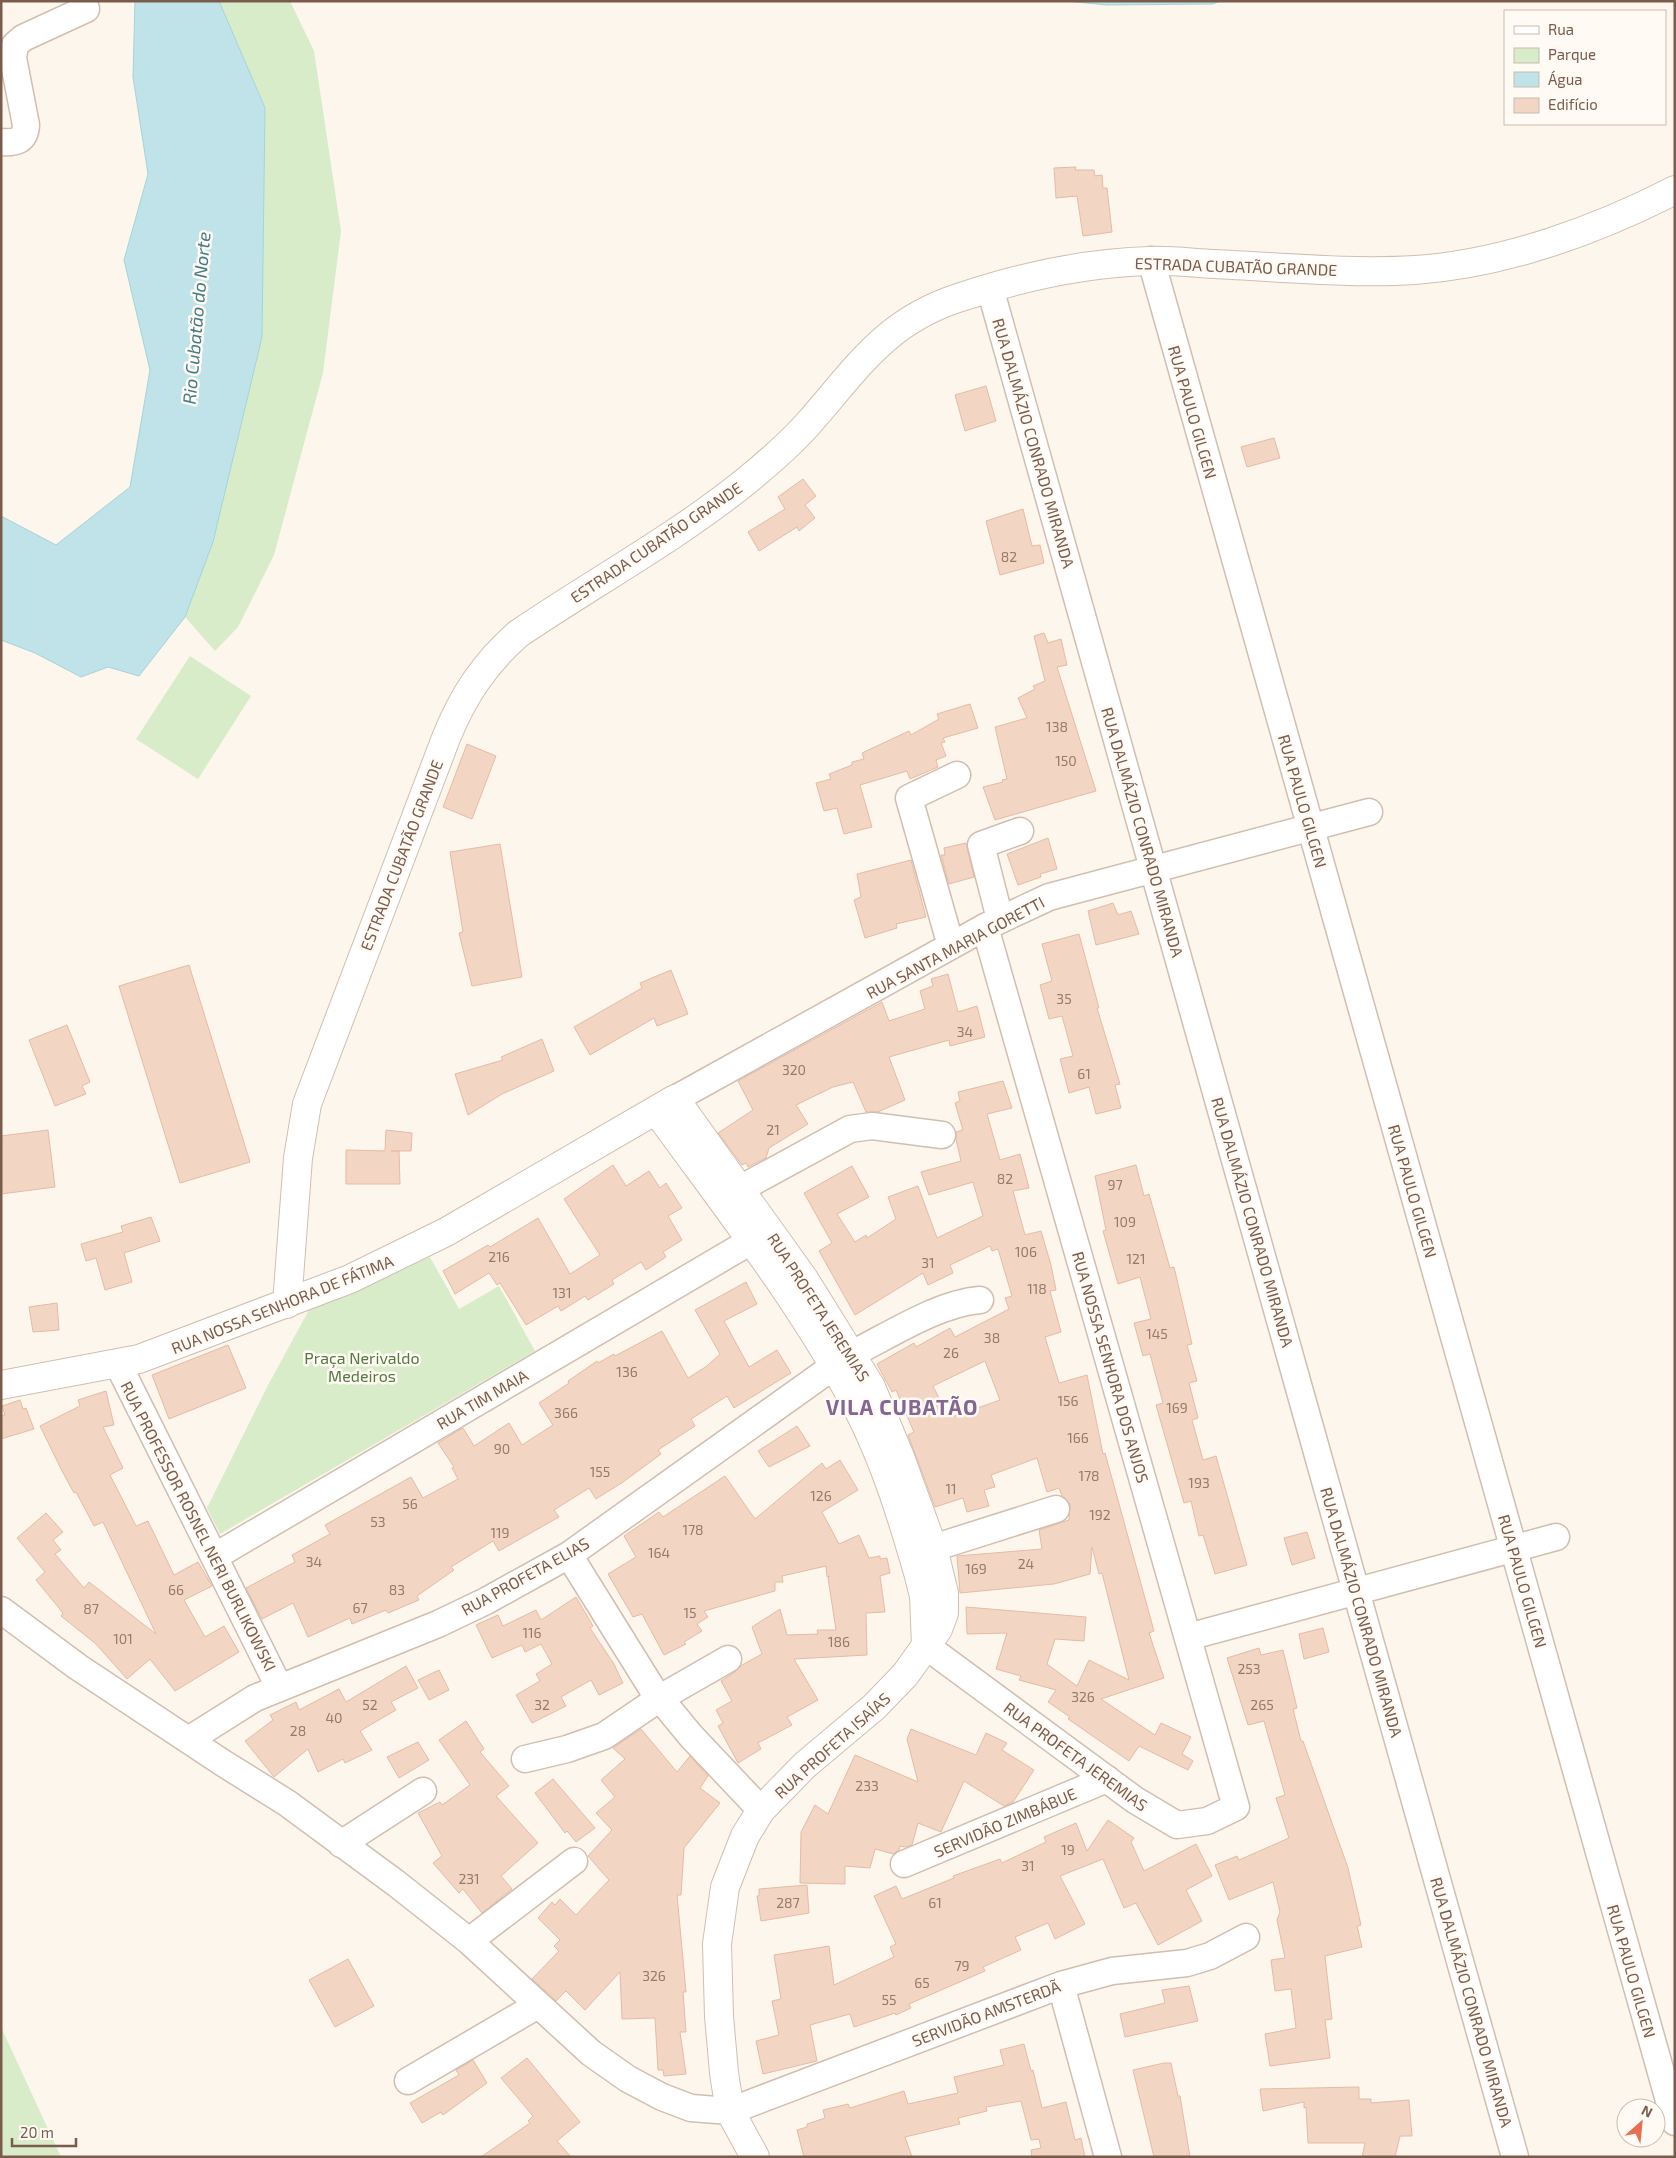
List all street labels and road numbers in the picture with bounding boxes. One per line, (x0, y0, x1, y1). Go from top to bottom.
street label: ESTRADA CUBATÃO GRANDE (1134, 253, 1338, 279)
street label: RUA DALMÁZIO CONRADO MIRANDA (989, 316, 1079, 570)
street label: RUA PAULO GILGEN (1165, 343, 1221, 481)
street label: ESTRADA CUBATÃO GRANDE (567, 477, 745, 607)
street label: RUA DALMÁZIO CONRADO MIRANDA (1098, 705, 1188, 959)
street label: RUA PAULO GILGEN (1275, 732, 1331, 870)
street label: ESTRADA CUBATÃO GRANDE (356, 757, 446, 953)
street label: RUA SANTA MARIA GORETTI (863, 892, 1047, 1002)
street label: RUA DALMÁZIO CONRADO MIRANDA (1208, 1095, 1298, 1349)
street label: RUA PAULO GILGEN (1385, 1122, 1441, 1260)
street label: RUA PROFETA JEREMIAS (764, 1229, 874, 1385)
street label: RUA NOSSA SENHORA DOS ANJOS (1069, 1249, 1153, 1485)
street label: RUA NOSSA SENHORA DE FÁTIMA (168, 1251, 396, 1357)
street label: RUA TIM MAIA (433, 1365, 531, 1433)
street label: RUA PROFESSOR ROSNEL NERI BURLIKOWSKI (117, 1378, 281, 1674)
street label: RUA DALMÁZIO CONRADO MIRANDA (1317, 1485, 1407, 1739)
street label: RUA PAULO GILGEN (1495, 1512, 1551, 1650)
street label: RUA PROFETA ELIAS (458, 1533, 592, 1619)
street label: RUA PROFETA ISAÍAS (770, 1688, 894, 1802)
street label: RUA PROFETA JEREMIAS (1001, 1698, 1151, 1814)
street label: SERVIDÃO ZIMBÁBUE (931, 1783, 1079, 1861)
street label: RUA DALMÁZIO CONRADO MIRANDA (1427, 1875, 1517, 2129)
street label: RUA PAULO GILGEN (1604, 1902, 1660, 2040)
street label: SERVIDÃO AMSTERDÃ (909, 1976, 1063, 2050)

